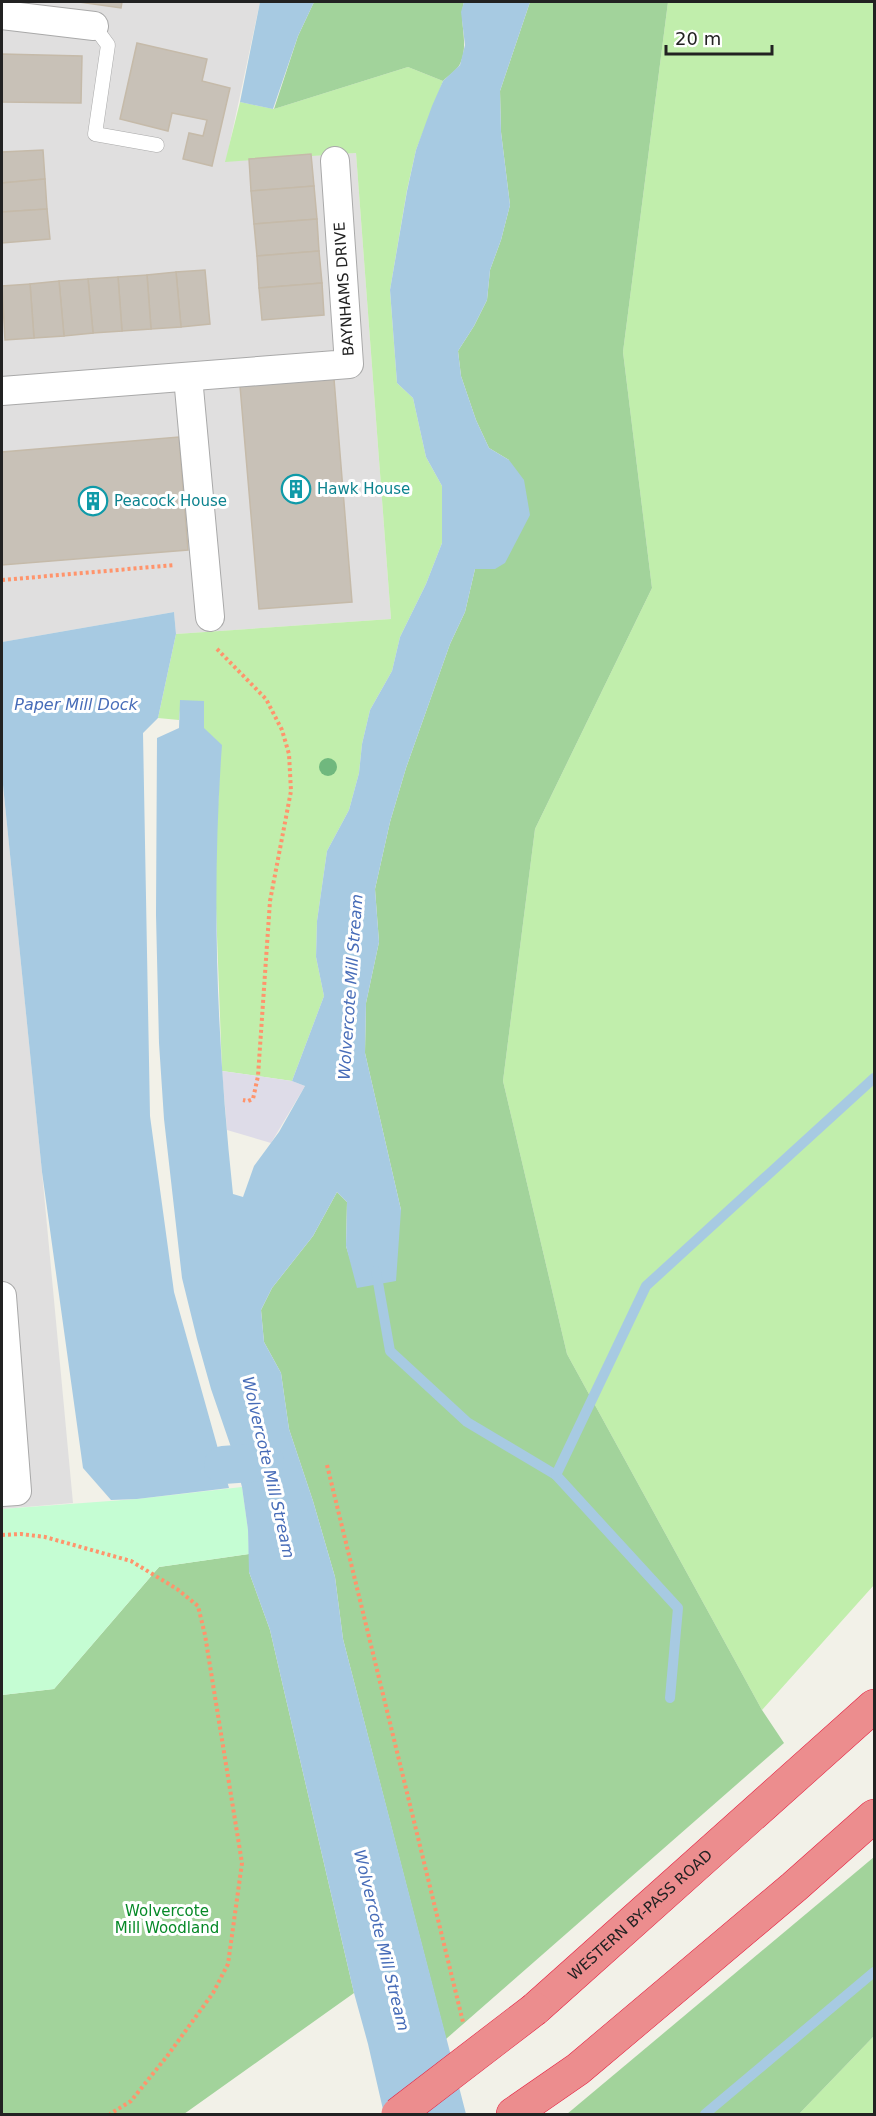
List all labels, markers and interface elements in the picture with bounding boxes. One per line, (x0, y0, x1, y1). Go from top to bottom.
scale bar (666, 18, 772, 56)
text: 20 m (675, 28, 721, 49)
street label: BAYNHAMS DRIVE (330, 221, 358, 357)
building icon: Hawk House (280, 473, 312, 505)
place label: Hawk House (317, 480, 410, 498)
building icon: Peacock House (77, 485, 109, 517)
place label: Peacock House (114, 492, 227, 510)
water label: Paper Mill Dock (14, 695, 138, 714)
water label: Wolvercote Mill Stream (335, 893, 366, 1081)
water label: Wolvercote Mill Stream (238, 1374, 299, 1560)
street label: WESTERN BY-PASS ROAD (564, 1846, 716, 1984)
water label: Wolvercote Mill Stream (350, 1847, 413, 2033)
park label: Wolvercote Mill Woodland (115, 1902, 219, 1937)

